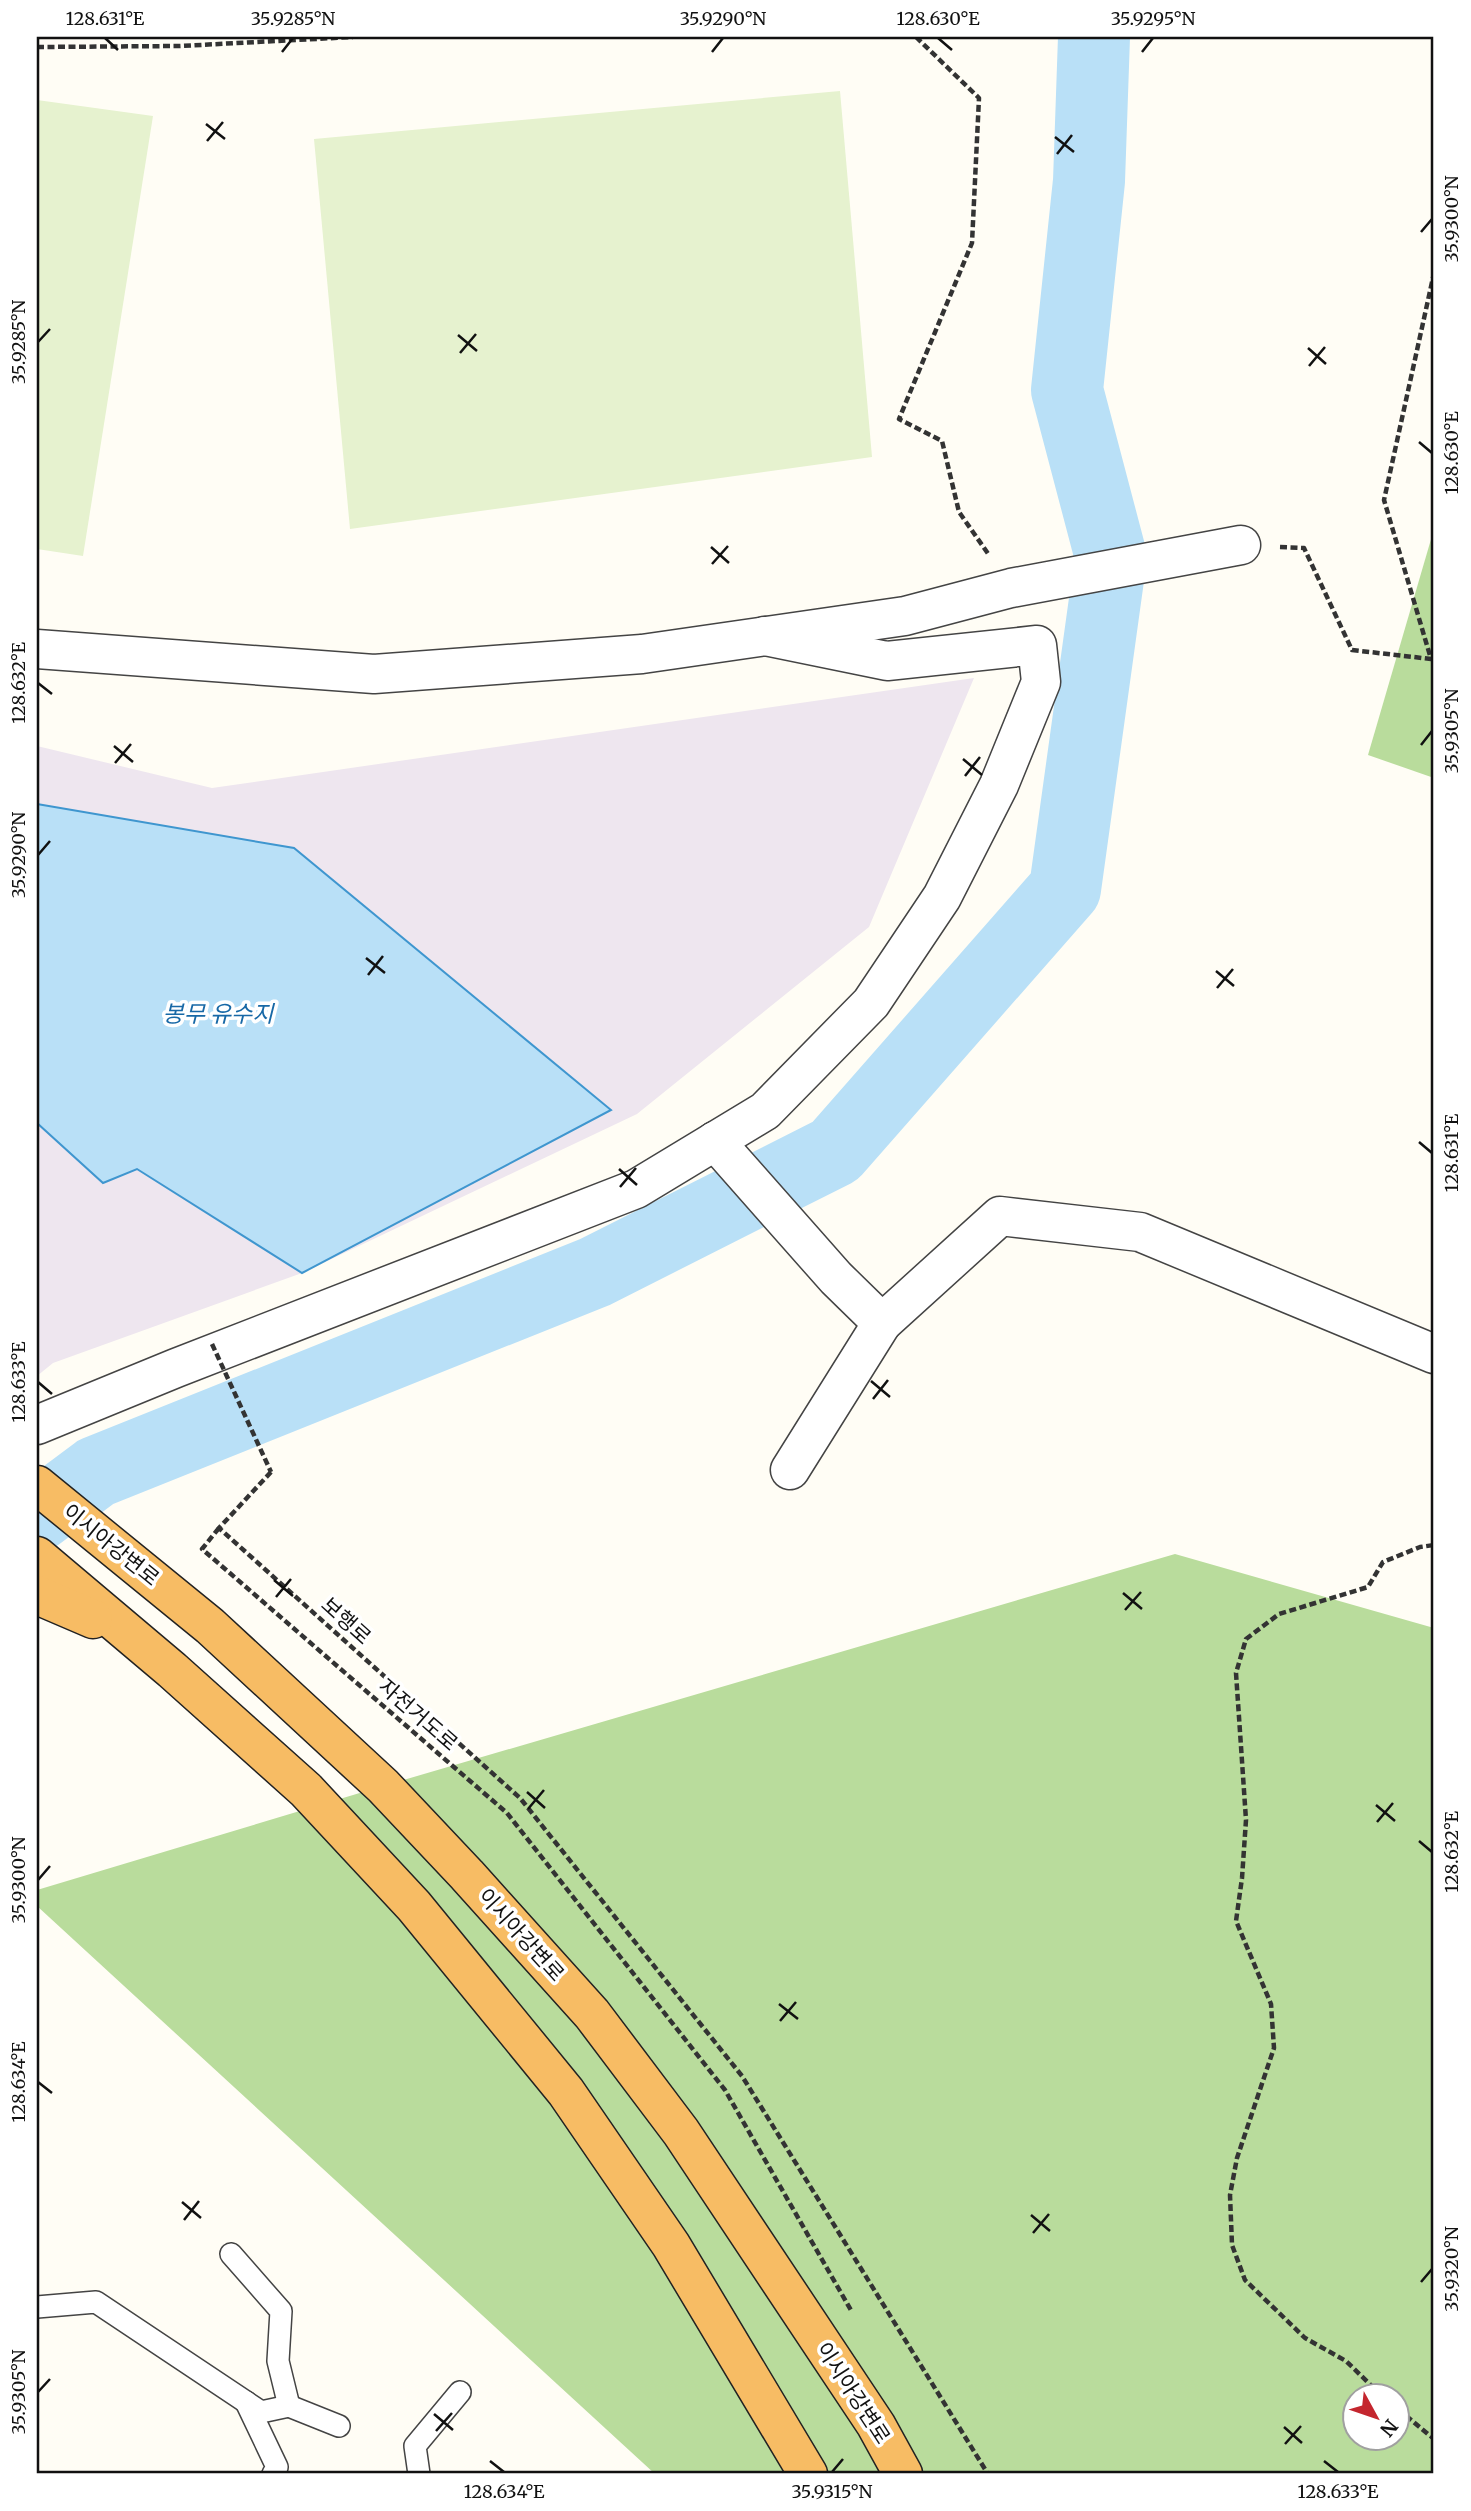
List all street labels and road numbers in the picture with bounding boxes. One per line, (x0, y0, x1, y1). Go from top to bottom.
street label: 이시아강변로 (58, 1498, 165, 1592)
street label: 보행로 (316, 1591, 377, 1650)
street label: 자전거도로 (373, 1673, 464, 1757)
street label: 이시아강변로 (473, 1883, 570, 1987)
street label: 이시아강변로 (811, 2337, 896, 2449)

